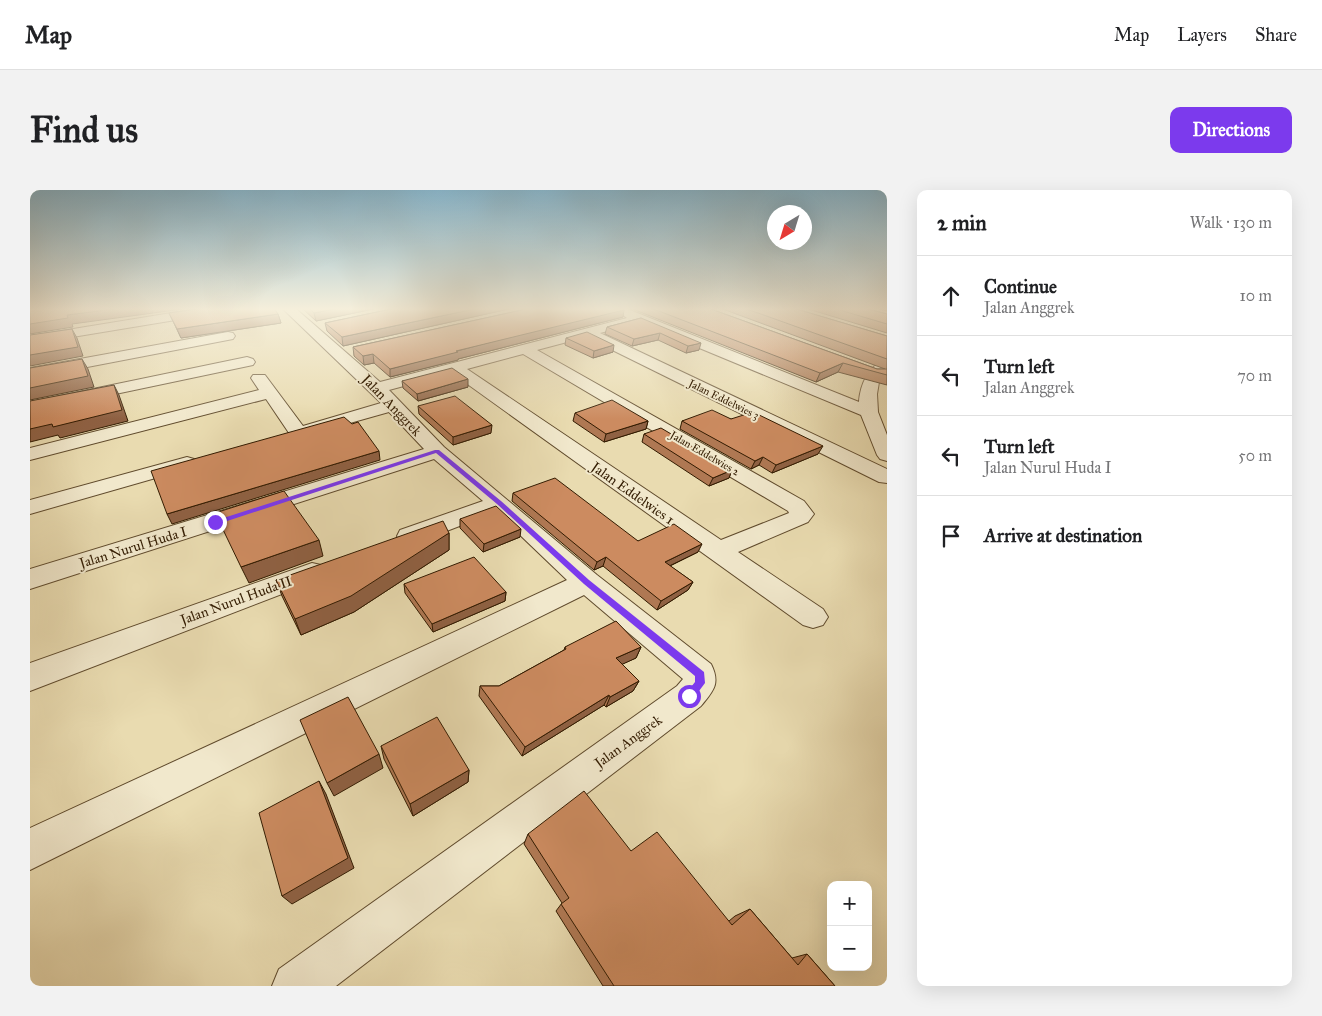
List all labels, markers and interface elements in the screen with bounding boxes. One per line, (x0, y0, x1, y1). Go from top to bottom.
text: Map (25, 20, 72, 50)
text: Map (1114, 24, 1149, 46)
text: Layers (1177, 24, 1227, 46)
text: Share (1255, 24, 1297, 46)
button: Directions (1170, 107, 1292, 153)
text: Find us (30, 109, 138, 152)
north arrow (767, 205, 812, 250)
text: 2 min (937, 210, 987, 236)
text: Walk · 130 m (1190, 213, 1272, 232)
text: Continue (984, 275, 1057, 298)
icon: ahead (937, 282, 965, 310)
text: 10 m (1240, 286, 1272, 305)
text: Jalan Anggrek (984, 298, 1074, 317)
text: Turn left (984, 355, 1054, 378)
icon: left (937, 362, 965, 390)
text: 70 m (1237, 366, 1272, 385)
street label: Jalan Anggrek (356, 370, 426, 441)
street label: Jalan Eddelwies 3 (685, 376, 761, 423)
text: Jalan Anggrek (984, 378, 1074, 397)
street label: Jalan Eddelwies 2 (666, 428, 742, 480)
text: Turn left (984, 435, 1054, 458)
icon: left (937, 442, 965, 470)
text: 50 m (1238, 446, 1272, 465)
street label: Jalan Eddelwies 1 (586, 457, 678, 529)
text: Jalan Nurul Huda I (984, 458, 1112, 477)
route end (204, 511, 227, 534)
icon: arrive (937, 522, 965, 550)
street label: Jalan Nurul Huda I (75, 523, 189, 573)
text: Arrive at destination (984, 524, 1142, 547)
street label: Jalan Nurul Huda II (176, 572, 295, 630)
route start (678, 685, 701, 708)
street label: Jalan Anggrek (590, 711, 666, 773)
map controls (827, 881, 872, 971)
button: + (827, 881, 872, 926)
button: − (827, 926, 872, 971)

